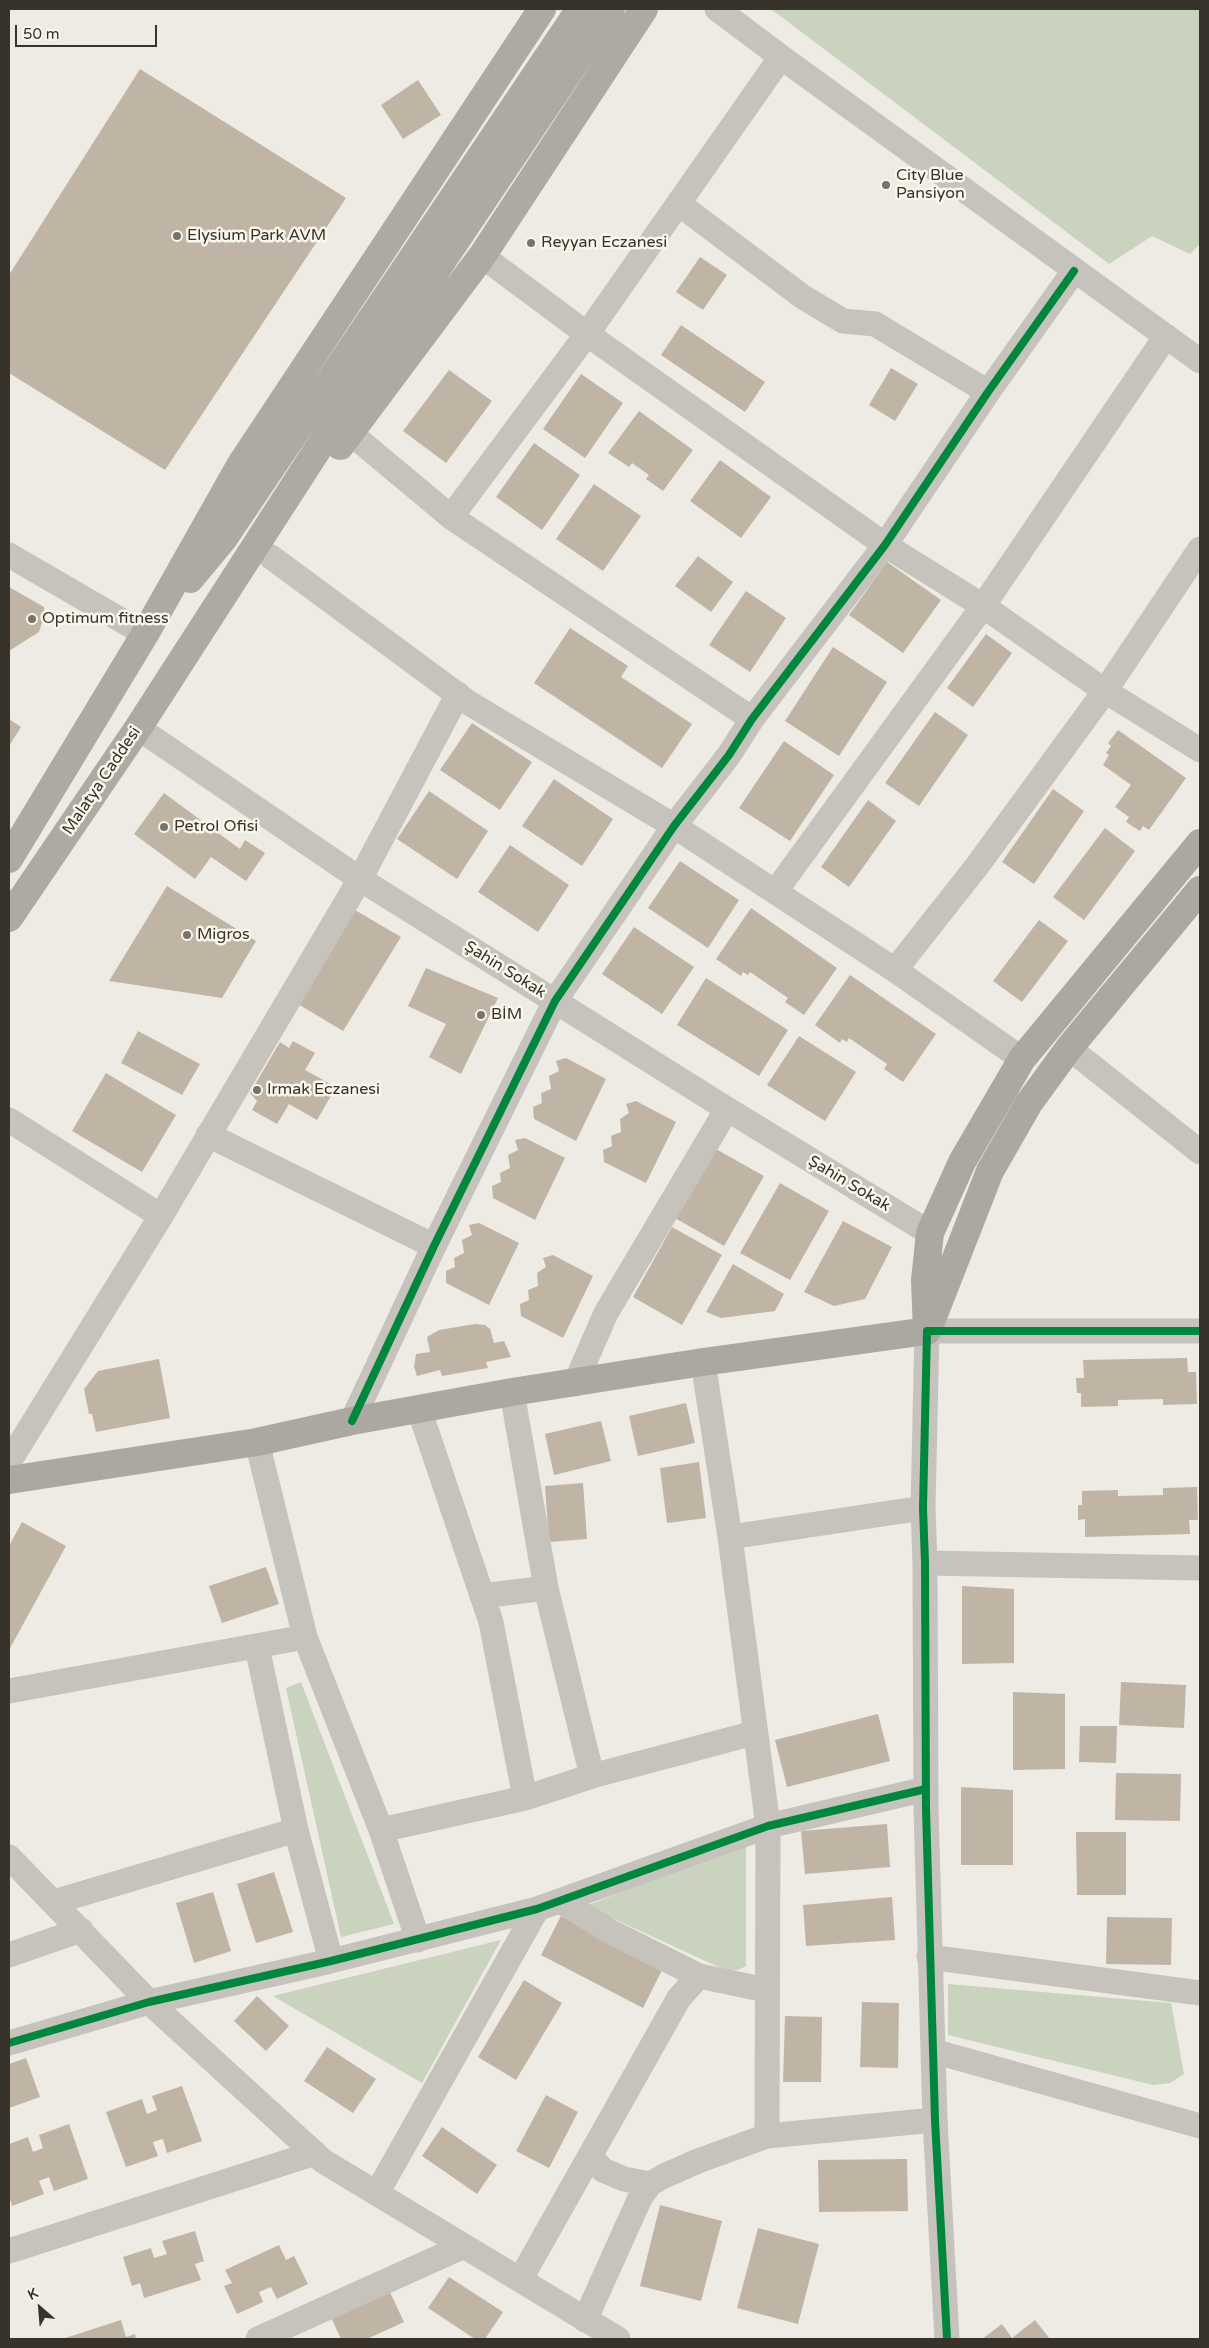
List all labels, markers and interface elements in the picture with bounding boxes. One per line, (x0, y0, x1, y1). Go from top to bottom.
scale bar (18, 15, 160, 47)
text: 50 m (23, 25, 60, 43)
place label: City Blue Pansiyon (896, 166, 965, 204)
marker: City Blue Pansiyon (880, 179, 892, 191)
place label: Elysium Park AVM (187, 226, 326, 246)
marker: Elysium Park AVM (171, 230, 183, 242)
place label: Reyyan Eczanesi (541, 233, 667, 253)
marker: Reyyan Eczanesi (525, 237, 537, 249)
place label: Optimum fitness (42, 609, 169, 629)
marker: Optimum fitness (26, 613, 38, 625)
street label: Malatya Caddesi (59, 723, 145, 839)
place label: Petrol Ofisi (174, 817, 258, 837)
marker: Petrol Ofisi (158, 821, 170, 833)
place label: Migros (197, 925, 250, 945)
marker: Migros (181, 929, 193, 941)
street label: Şahin Sokak (461, 937, 549, 1003)
place label: BİM (491, 1005, 522, 1025)
marker: BİM (475, 1009, 487, 1021)
place label: Irmak Eczanesi (267, 1080, 380, 1100)
marker: Irmak Eczanesi (251, 1084, 263, 1096)
street label: Şahin Sokak (804, 1152, 894, 1216)
north arrow (15, 2283, 65, 2333)
text: K (25, 2284, 41, 2304)

